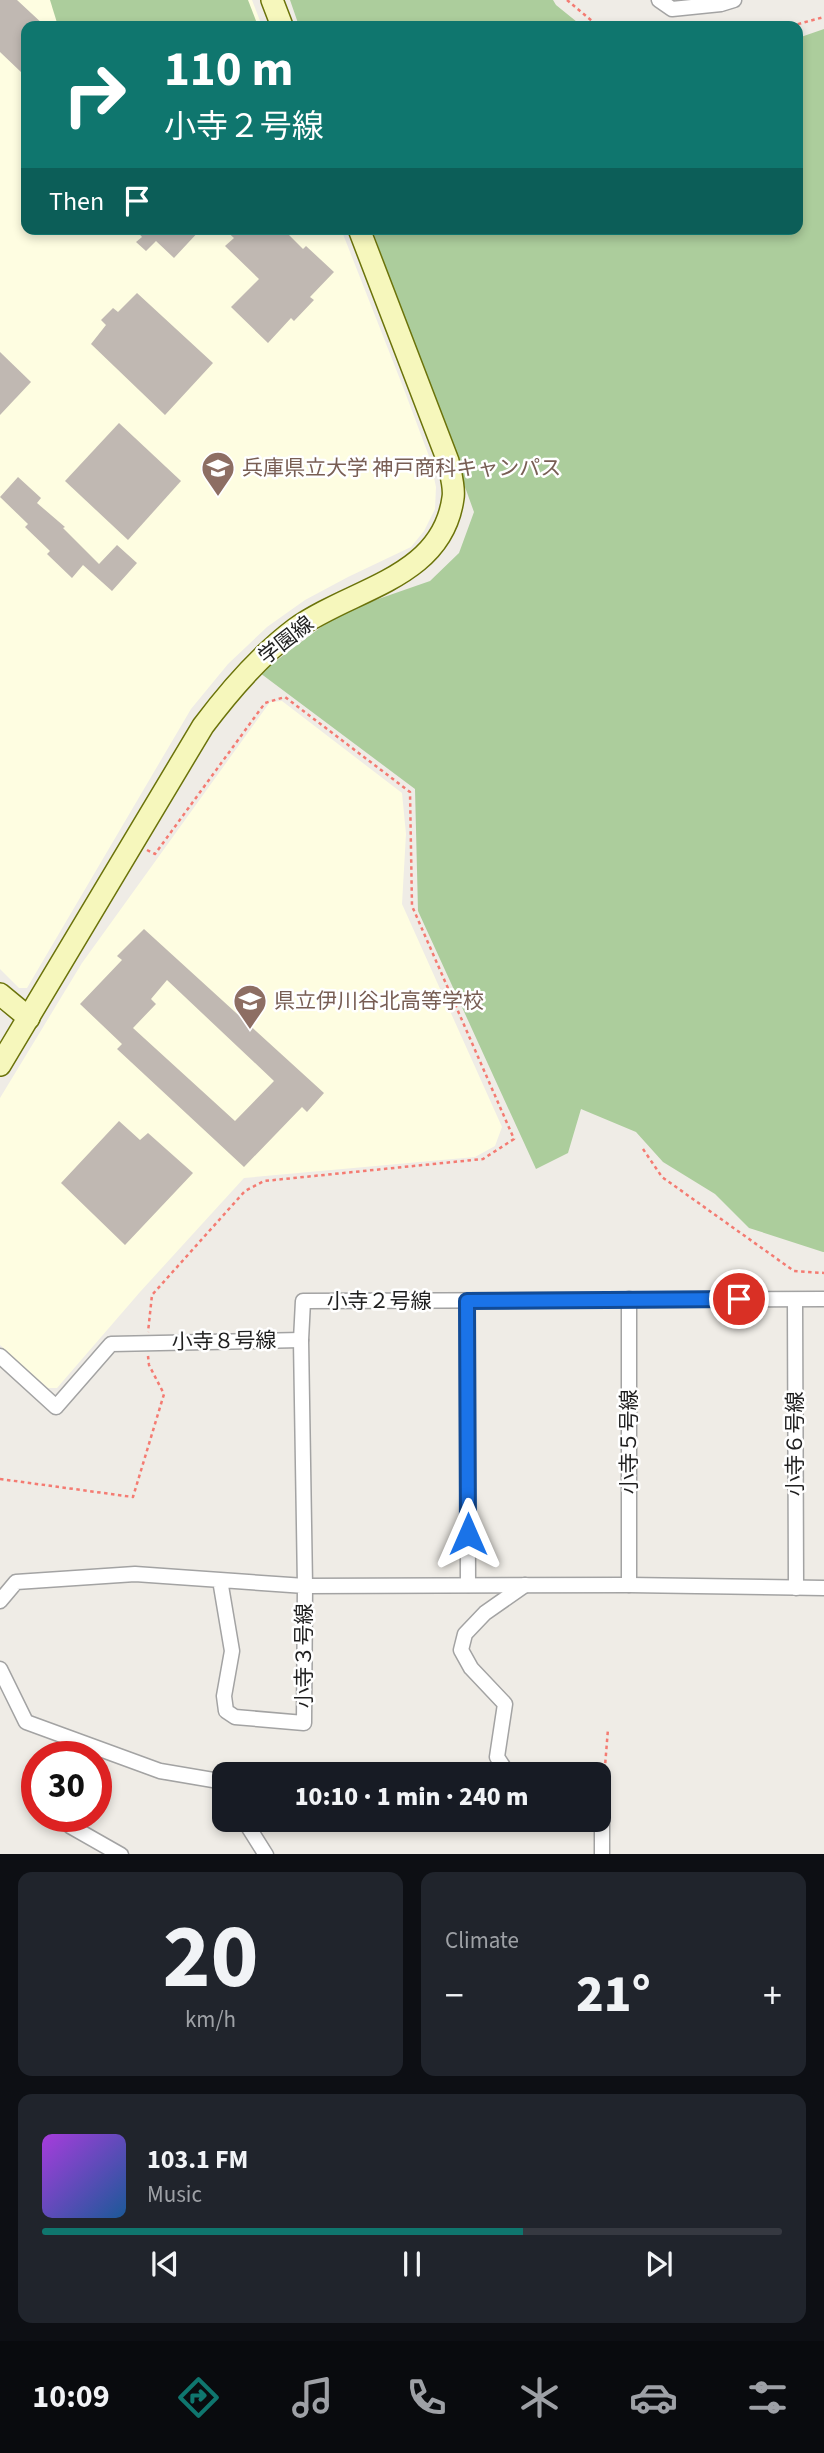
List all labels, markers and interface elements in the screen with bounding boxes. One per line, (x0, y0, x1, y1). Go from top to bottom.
text: 110 m (164, 35, 293, 105)
icon: right (49, 49, 140, 140)
text: 小寺２号線 (164, 104, 324, 150)
icon: arrive (118, 182, 156, 220)
text: Then (49, 183, 104, 220)
school or university icon: 兵庫県立大学 神戸商科キャンパス (199, 449, 237, 498)
place label: 兵庫県立大学 神戸商科キャンパス (242, 453, 561, 483)
street label: 学園線 (252, 609, 320, 671)
school or university icon: 県立伊川谷北高等学校 (231, 982, 269, 1031)
place label: 県立伊川谷北高等学校 (274, 986, 484, 1016)
pin (709, 1269, 769, 1329)
icon: arrive (720, 1280, 758, 1318)
street label: 小寺２号線 (327, 1286, 432, 1316)
street label: 小寺８号線 (171, 1325, 277, 1357)
street label: 小寺５号線 (614, 1390, 644, 1495)
street label: 小寺６号線 (780, 1392, 810, 1497)
position arrow (431, 1497, 505, 1571)
street label: 小寺３号線 (289, 1604, 319, 1709)
speed limit sign: 30 (21, 1741, 112, 1832)
text: 10:10 · 1 min · 240 m (295, 1778, 528, 1815)
text: 20 (162, 1893, 259, 2022)
text: Climate (445, 1924, 519, 1957)
text: 21° (576, 1958, 651, 2032)
text: − (445, 1969, 464, 2023)
text: + (763, 1969, 782, 2023)
text: km/h (185, 2003, 236, 2036)
text: 103.1 FM (147, 2141, 248, 2178)
text: Music (147, 2178, 202, 2211)
icon: previous (146, 2245, 184, 2283)
icon: pause (393, 2245, 431, 2283)
icon: next (640, 2245, 678, 2283)
icon: directions (174, 2373, 223, 2422)
icon: music (288, 2373, 337, 2422)
icon: phone (402, 2373, 451, 2422)
icon: climate (515, 2373, 564, 2422)
icon: car (629, 2373, 678, 2422)
icon: filters (743, 2373, 792, 2422)
text: 10:09 (32, 2374, 110, 2420)

